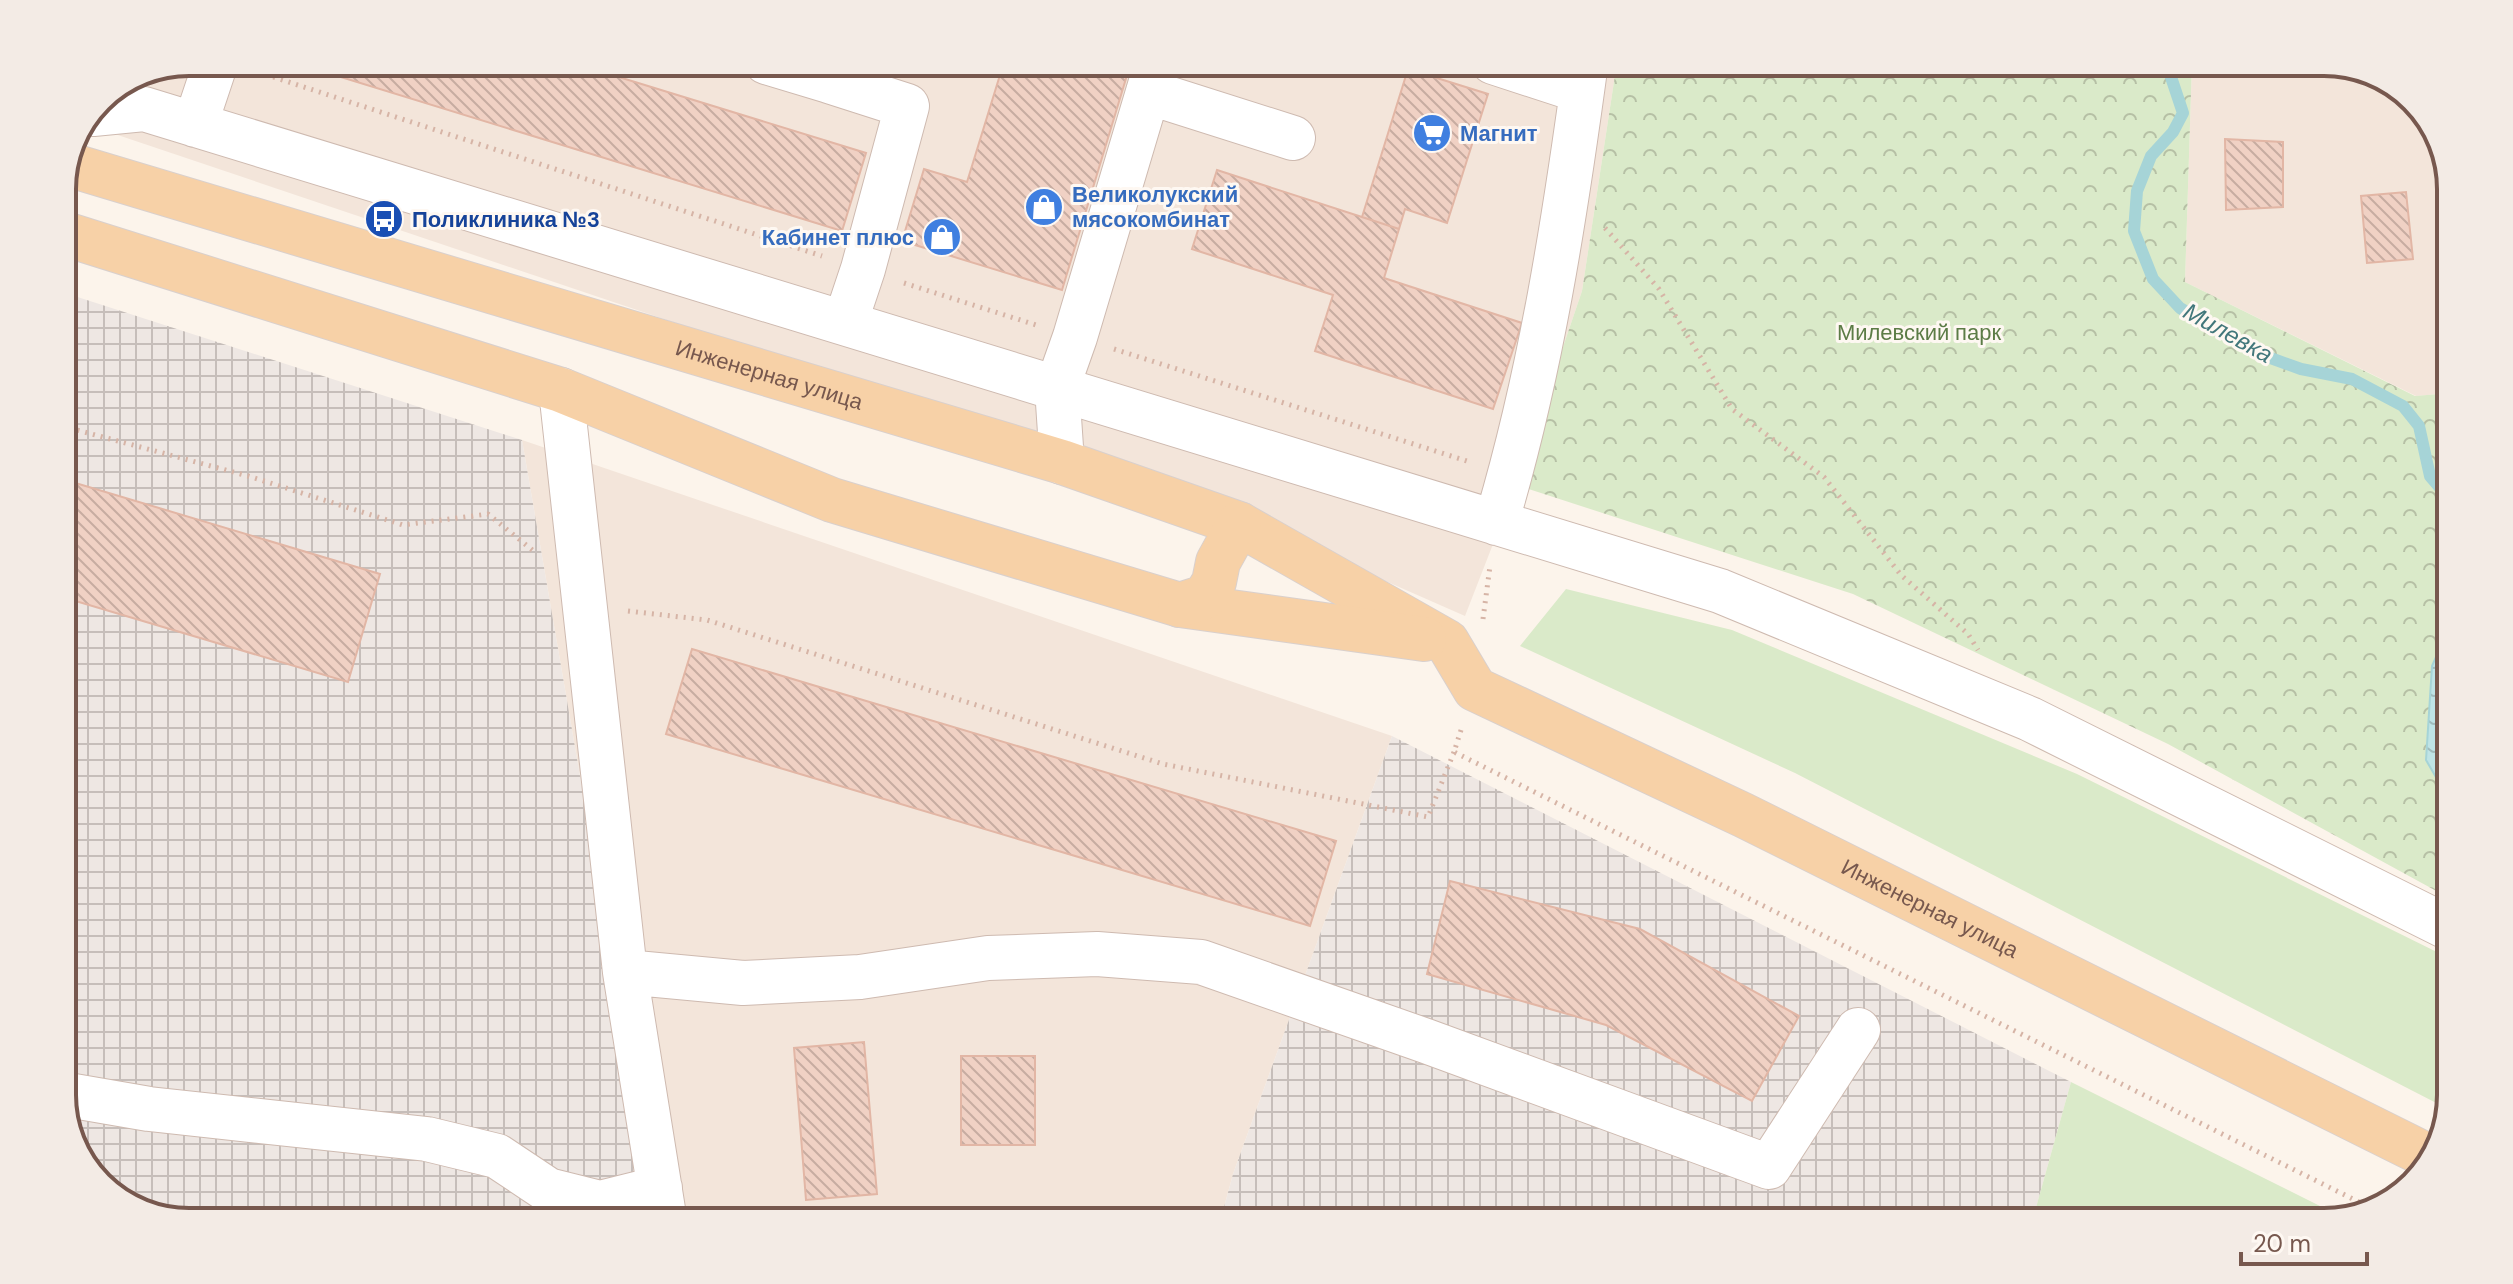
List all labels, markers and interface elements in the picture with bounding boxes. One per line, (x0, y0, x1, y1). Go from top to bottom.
supermarket icon: Магнит (1411, 112, 1453, 154)
place label: Магнит (1460, 119, 1538, 148)
place label: Великолукский мясокомбинат (1072, 180, 1238, 234)
shop icon: Великолукский мясокомбинат (1023, 186, 1065, 228)
bus stop icon: Поликлиника №3 (363, 198, 405, 240)
place label: Поликлиника №3 (412, 205, 600, 234)
shop icon: Кабинет плюс (921, 216, 963, 258)
place label: Кабинет плюс (762, 223, 914, 252)
water label: Милевка (2178, 295, 2278, 370)
park label: Милевский парк (1837, 318, 2001, 347)
street label: Инженерная улица (672, 333, 867, 417)
street label: Инженерная улица (1836, 852, 2024, 965)
scale bar (2241, 1216, 2367, 1266)
text: 20 m (2253, 1228, 2311, 1259)

